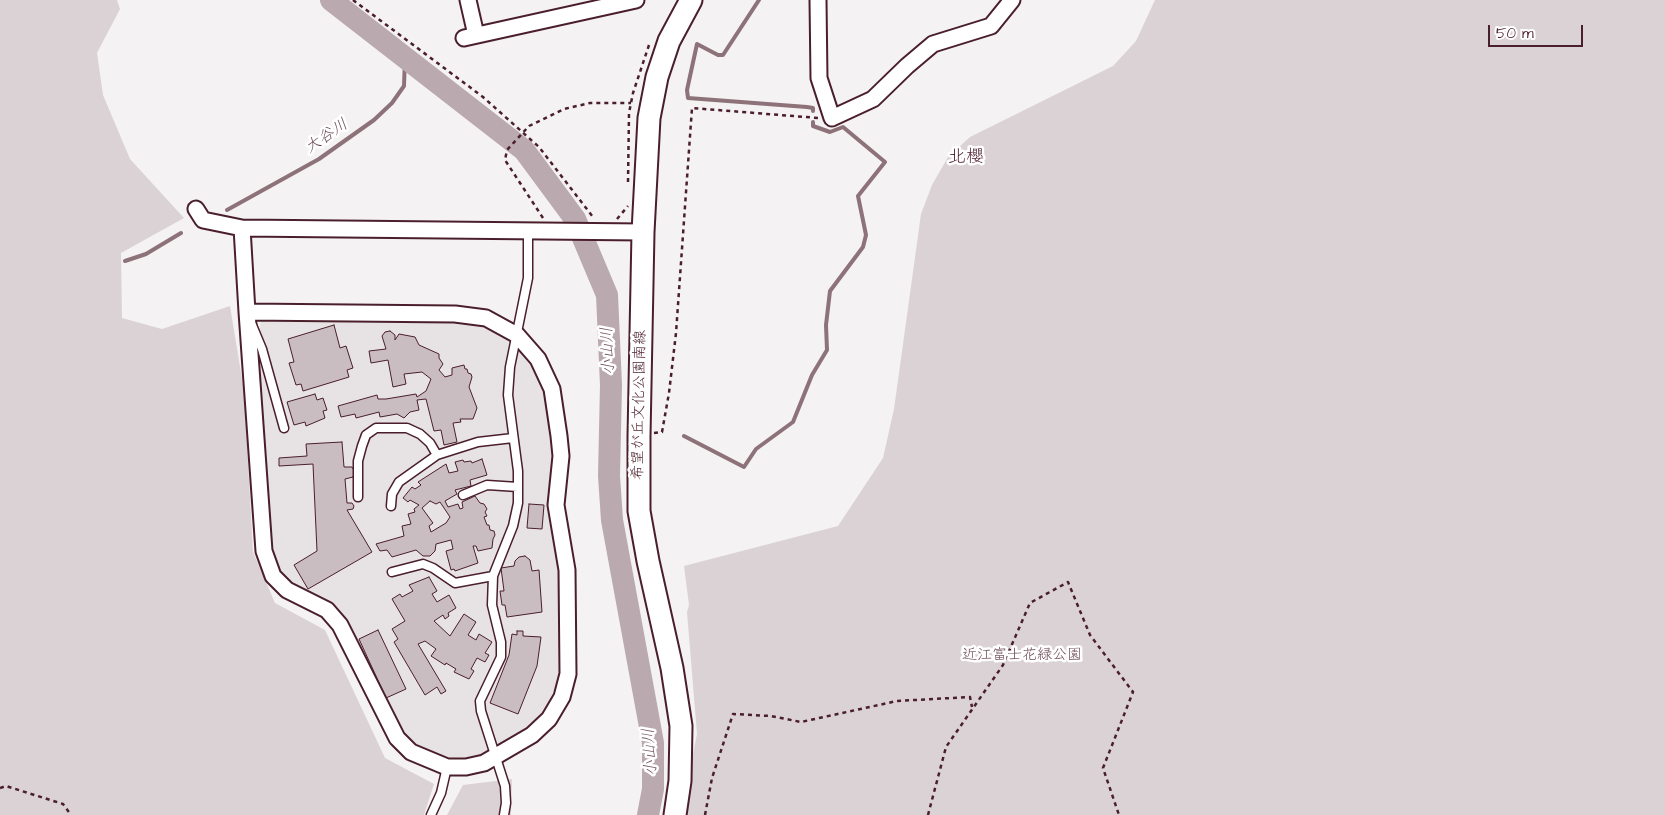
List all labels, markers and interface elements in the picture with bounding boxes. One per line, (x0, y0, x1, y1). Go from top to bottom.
scale bar (1490, 15, 1585, 47)
text: 50 m (1496, 23, 1534, 44)
water label: 大谷川 (302, 116, 352, 158)
district label: 北櫻 (948, 147, 984, 169)
water label: 小山川 (598, 327, 620, 375)
street label: 希望が丘文化公園南線 (630, 330, 650, 480)
park label: 近江富士花緑公園 (962, 647, 1082, 665)
water label: 小山川 (640, 727, 662, 777)

